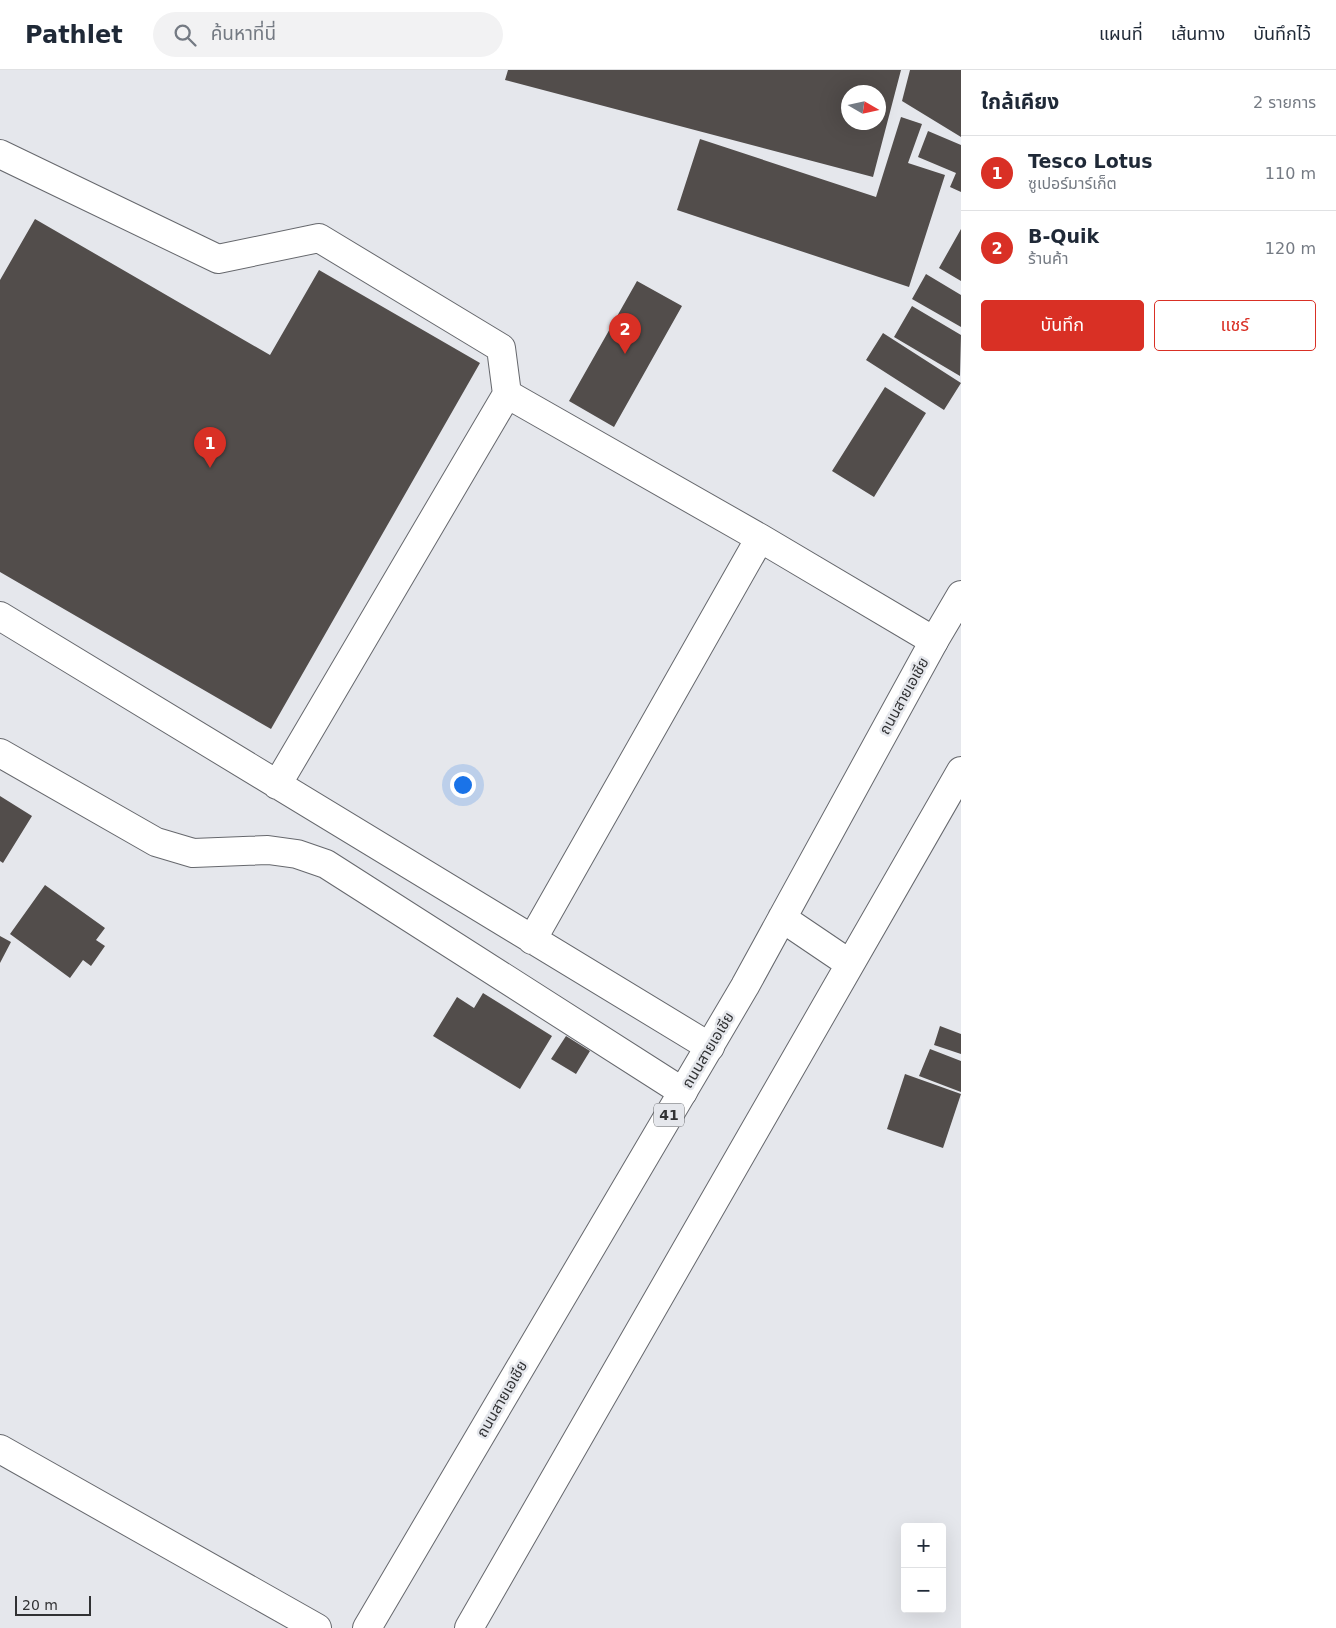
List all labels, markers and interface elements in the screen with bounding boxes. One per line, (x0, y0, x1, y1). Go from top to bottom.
search box (153, 12, 503, 57)
text: Pathlet (25, 21, 123, 49)
icon: search (171, 21, 199, 49)
text: ค้นหาที่นี่ (211, 22, 276, 44)
text: แผนที่ (1099, 23, 1143, 44)
text: เส้นทาง (1171, 23, 1225, 44)
text: บันทึกไว้ (1253, 23, 1311, 44)
north arrow (841, 85, 886, 130)
text: ใกล้เคียง (981, 90, 1059, 114)
text: 2 รายการ (1253, 93, 1316, 112)
text: Tesco Lotus (1028, 150, 1153, 172)
text: 1 (991, 164, 1003, 183)
text: 110 m (1265, 164, 1316, 183)
text: ซูเปอร์มาร์เก็ต (1028, 174, 1117, 193)
text: B-Quik (1028, 225, 1099, 247)
text: 2 (991, 239, 1003, 258)
text: 120 m (1265, 239, 1316, 258)
text: ร้านค้า (1028, 249, 1068, 268)
button: บันทึก (981, 300, 1144, 351)
button: แชร์ (1154, 300, 1316, 351)
pin: 2 (609, 313, 641, 354)
pin: 1 (194, 427, 226, 468)
street label: ถนนสายเอเชีย (875, 654, 933, 738)
your location (450, 772, 476, 798)
street label: ถนนสายเอเชีย (678, 1009, 738, 1091)
road number: 41 (654, 1104, 684, 1126)
street label: ถนนสายเอเชีย (473, 1358, 531, 1440)
map controls (901, 1523, 946, 1613)
button: + (901, 1523, 946, 1568)
button: − (901, 1568, 946, 1613)
scale bar (15, 1593, 91, 1616)
text: 20 m (22, 1597, 58, 1613)

